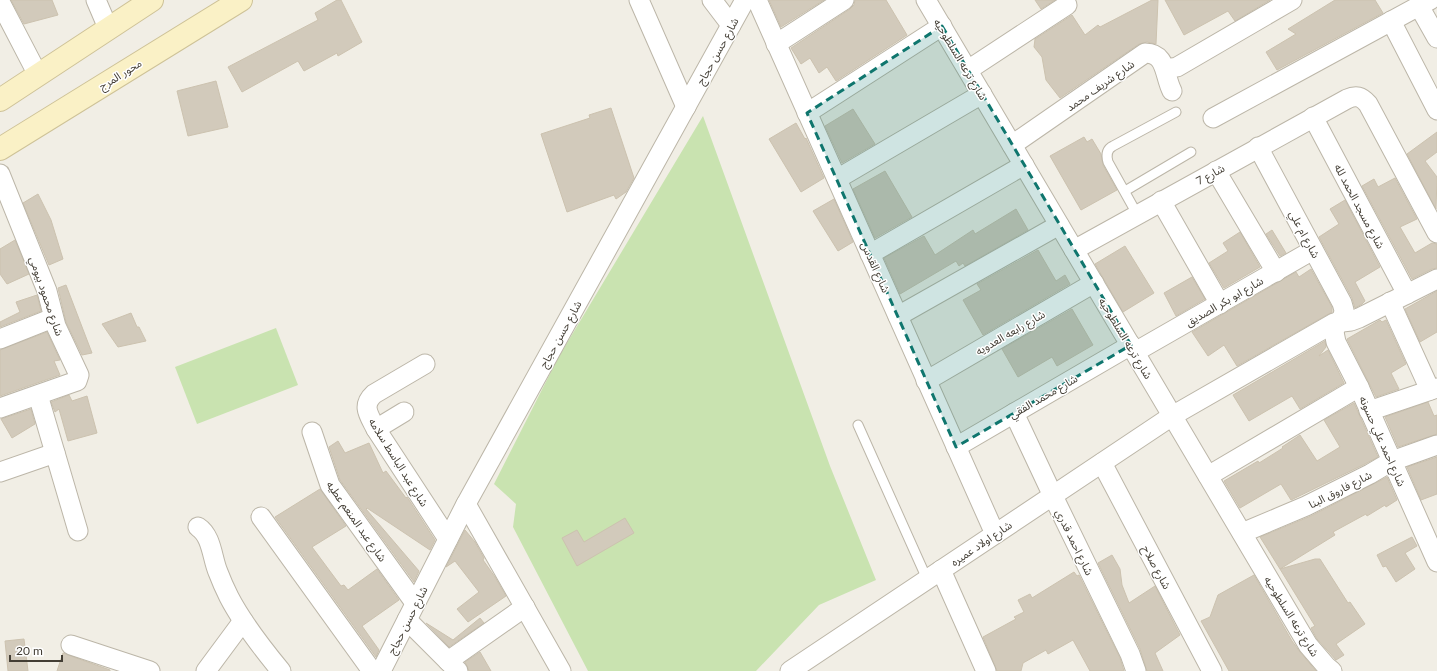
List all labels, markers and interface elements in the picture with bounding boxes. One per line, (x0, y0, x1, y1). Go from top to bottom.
street label: شارع حسن حجاج (693, 15, 743, 88)
street label: شارع ترعه السلطوحيه (930, 16, 991, 103)
street label: محور المرج (96, 56, 145, 94)
street label: شارع شريف محمد (1063, 56, 1138, 115)
street label: شارع 7 (1193, 161, 1228, 189)
street label: شارع مسجد الحمد لله (1330, 161, 1388, 252)
street label: شارع ام علي (1284, 208, 1323, 262)
street label: شارع القدس (857, 240, 893, 296)
street label: شارع محمود بيومي (24, 255, 67, 339)
street label: شارع ابو بكر الصديق (1183, 273, 1266, 330)
street label: شارع ترعه السلطوحيه (1095, 295, 1156, 382)
street label: شارع حسن حجاج (536, 298, 586, 371)
street label: شارع رابعه العدويه (973, 307, 1048, 359)
street label: شارع محمد الفقي (1007, 371, 1081, 424)
street label: شارع احمد علي حسونه (1354, 394, 1409, 490)
street label: شارع عبد الباسط سلامه (365, 415, 432, 510)
street label: شارع فاروق البنا (1306, 467, 1375, 512)
street label: شارع عبد المنعم عطيه (322, 478, 390, 566)
street label: شارع احمد قدري (1050, 507, 1097, 579)
street label: شارع اولاد عميره (948, 518, 1015, 570)
street label: شارع صلاح (1138, 543, 1174, 592)
street label: شارع ترعه السلطوحيه (1260, 573, 1322, 660)
street label: شارع حسن حجاج (384, 583, 432, 657)
scale bar (10, 637, 62, 663)
text: 20 m (16, 643, 43, 658)

